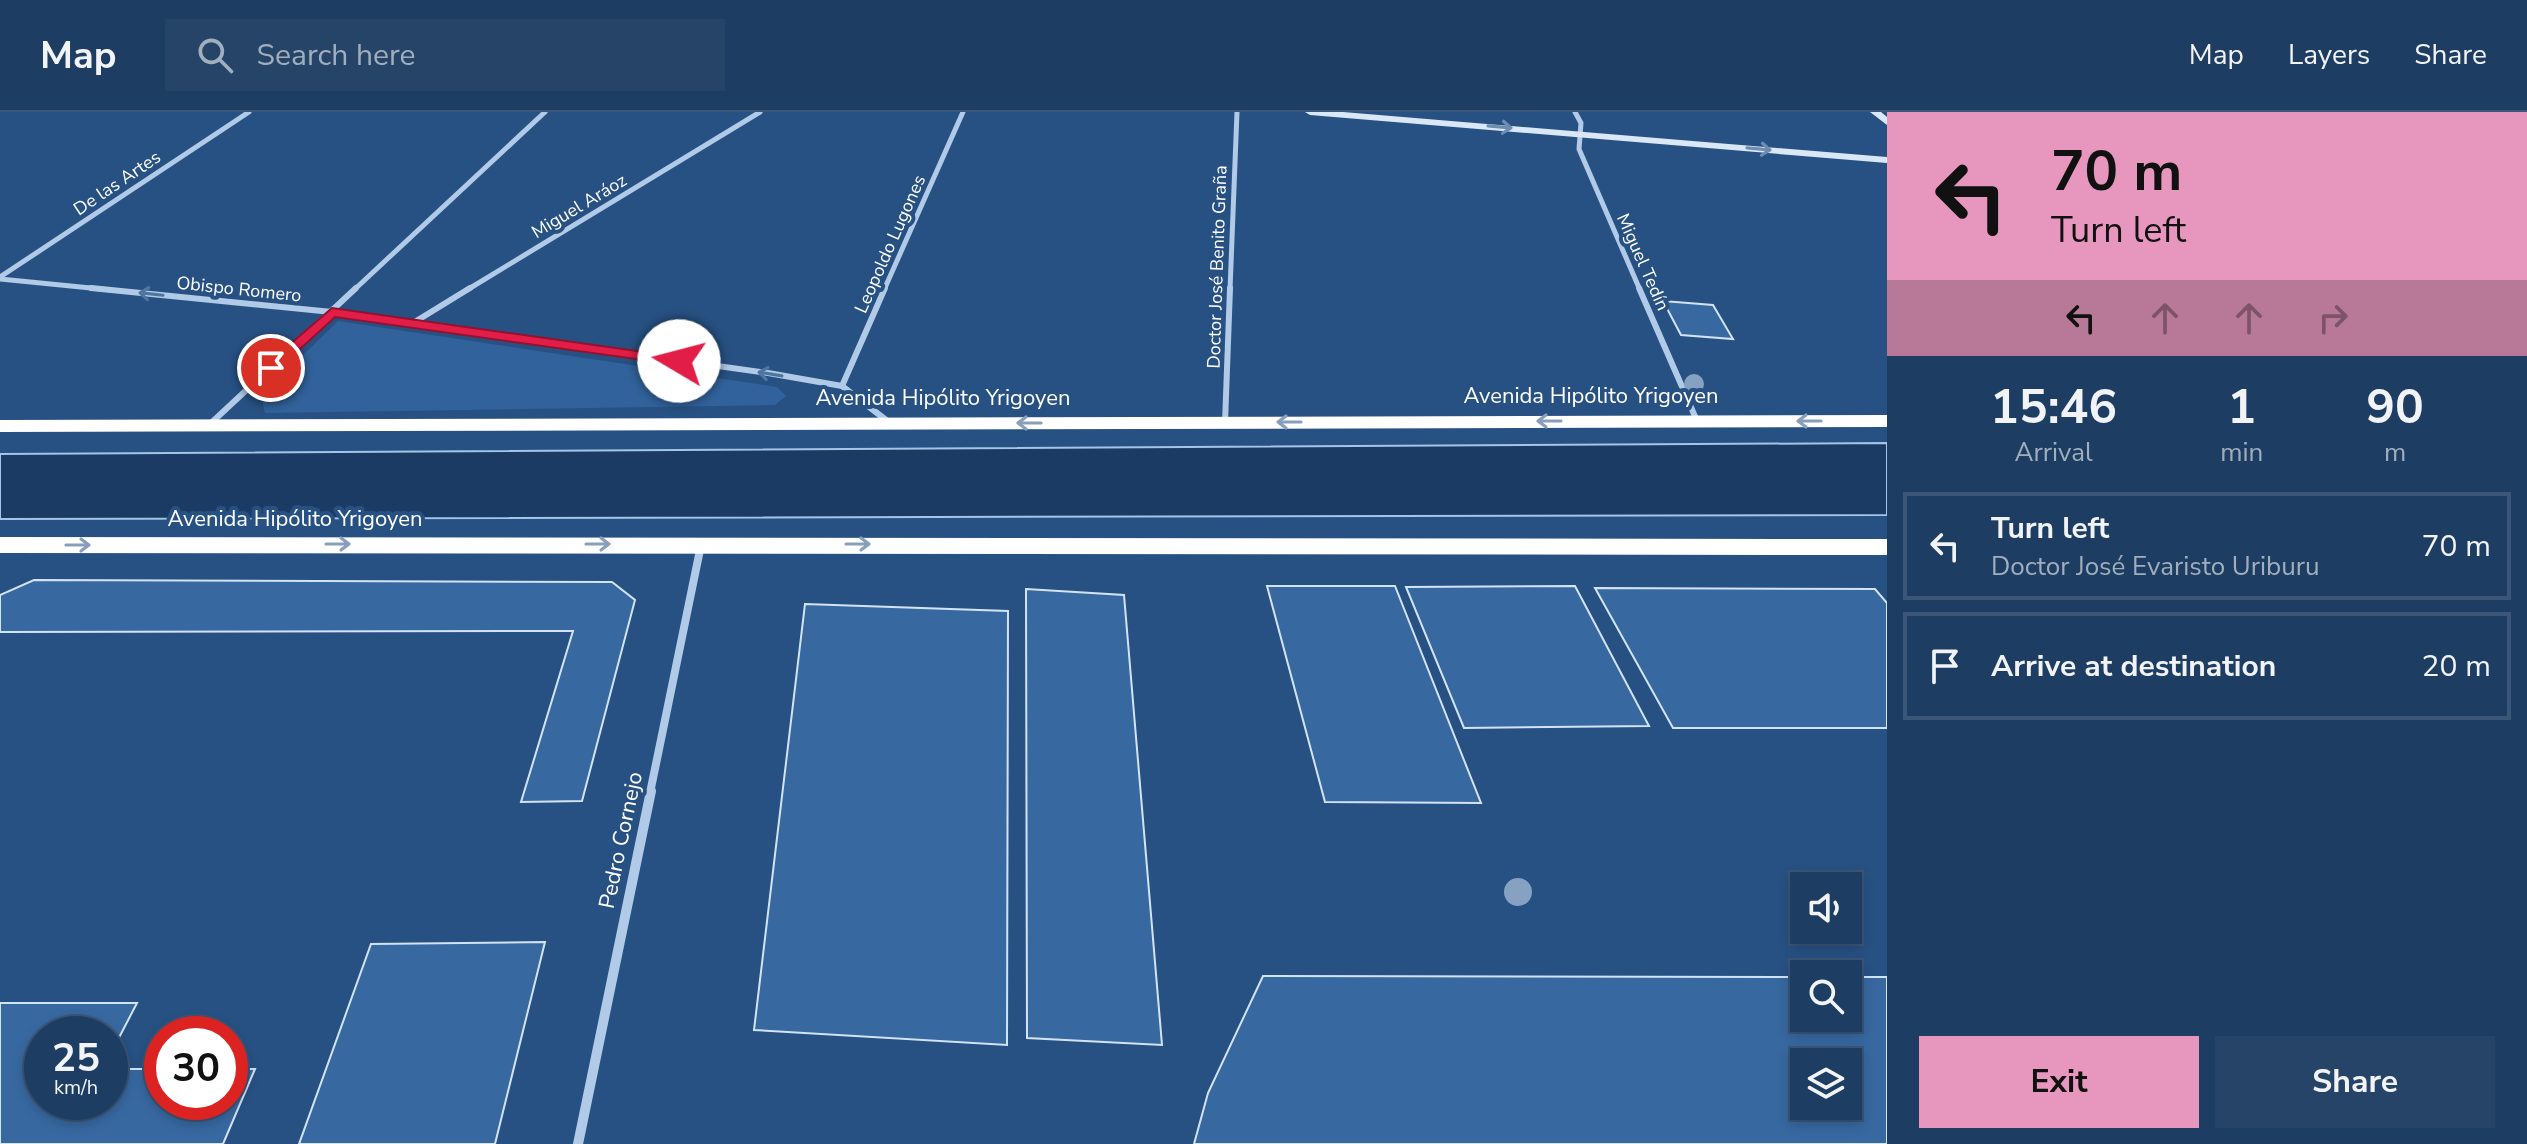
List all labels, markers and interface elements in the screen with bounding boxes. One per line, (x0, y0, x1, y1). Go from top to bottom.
search box (165, 19, 725, 91)
text: Map (40, 30, 117, 81)
icon: search (193, 33, 237, 77)
text: Search here (257, 35, 416, 76)
text: Map (2189, 36, 2244, 74)
text: Layers (2288, 36, 2370, 74)
text: Share (2414, 36, 2487, 74)
one-way arrow (1486, 120, 1513, 135)
text: 70 m (2051, 133, 2182, 210)
one-way arrow (1745, 142, 1772, 157)
icon: left (1919, 144, 2023, 248)
street label: De las Artes (69, 145, 165, 221)
street label: Doctor José Benito Graña (1201, 165, 1233, 369)
street label: Miguel Aráoz (527, 168, 631, 244)
street label: Leopoldo Lugones (849, 171, 931, 317)
text: Turn left (2051, 206, 2186, 255)
street label: Miguel Tedín (1611, 210, 1675, 314)
street label: Obispo Romero (175, 271, 303, 307)
one-way arrow (138, 287, 165, 302)
icon: left (2059, 296, 2103, 340)
icon: ahead (2143, 296, 2187, 340)
icon: ahead (2227, 296, 2271, 340)
icon: right (2311, 296, 2355, 340)
position arrow (637, 319, 721, 403)
pin (237, 334, 305, 402)
icon: arrive (249, 346, 293, 390)
one-way arrow (758, 366, 783, 381)
text: 15:46 (1990, 374, 2117, 440)
text: 1 (2227, 374, 2256, 440)
text: 90 (2366, 374, 2424, 440)
street label: Avenida Hipólito Yrigoyen (1464, 381, 1718, 411)
street label: Avenida Hipólito Yrigoyen (816, 383, 1070, 413)
one-way arrow (1536, 413, 1563, 429)
one-way arrow (1796, 413, 1823, 429)
one-way arrow (1016, 415, 1043, 431)
one-way arrow (1276, 415, 1303, 430)
text: Arrival (2014, 435, 2093, 470)
text: min (2220, 435, 2263, 470)
text: m (2384, 435, 2406, 470)
street label: Avenida Hipólito Yrigoyen (168, 504, 422, 534)
text: Turn left (1991, 508, 2109, 549)
icon: left (1923, 524, 1967, 568)
text: 70 m (2422, 526, 2491, 567)
one-way arrow (324, 536, 351, 552)
one-way arrow (584, 536, 611, 552)
one-way arrow (844, 536, 871, 552)
one-way arrow (64, 537, 91, 553)
text: Doctor José Evaristo Uriburu (1991, 549, 2320, 584)
icon: arrive (1923, 644, 1967, 688)
text: Arrive at destination (1991, 646, 2276, 687)
text: 20 m (2422, 646, 2491, 687)
street label: Pedro Cornejo (592, 769, 650, 911)
map controls (1790, 872, 1862, 1120)
button: sound (1790, 872, 1862, 944)
button: search (1790, 960, 1862, 1032)
speed limit sign: 30 (144, 1016, 248, 1120)
text: 25 (52, 1031, 100, 1085)
button: Exit (1919, 1036, 2199, 1128)
button: Share (2215, 1036, 2495, 1128)
button: layers (1790, 1048, 1862, 1120)
text: km/h (54, 1074, 98, 1101)

